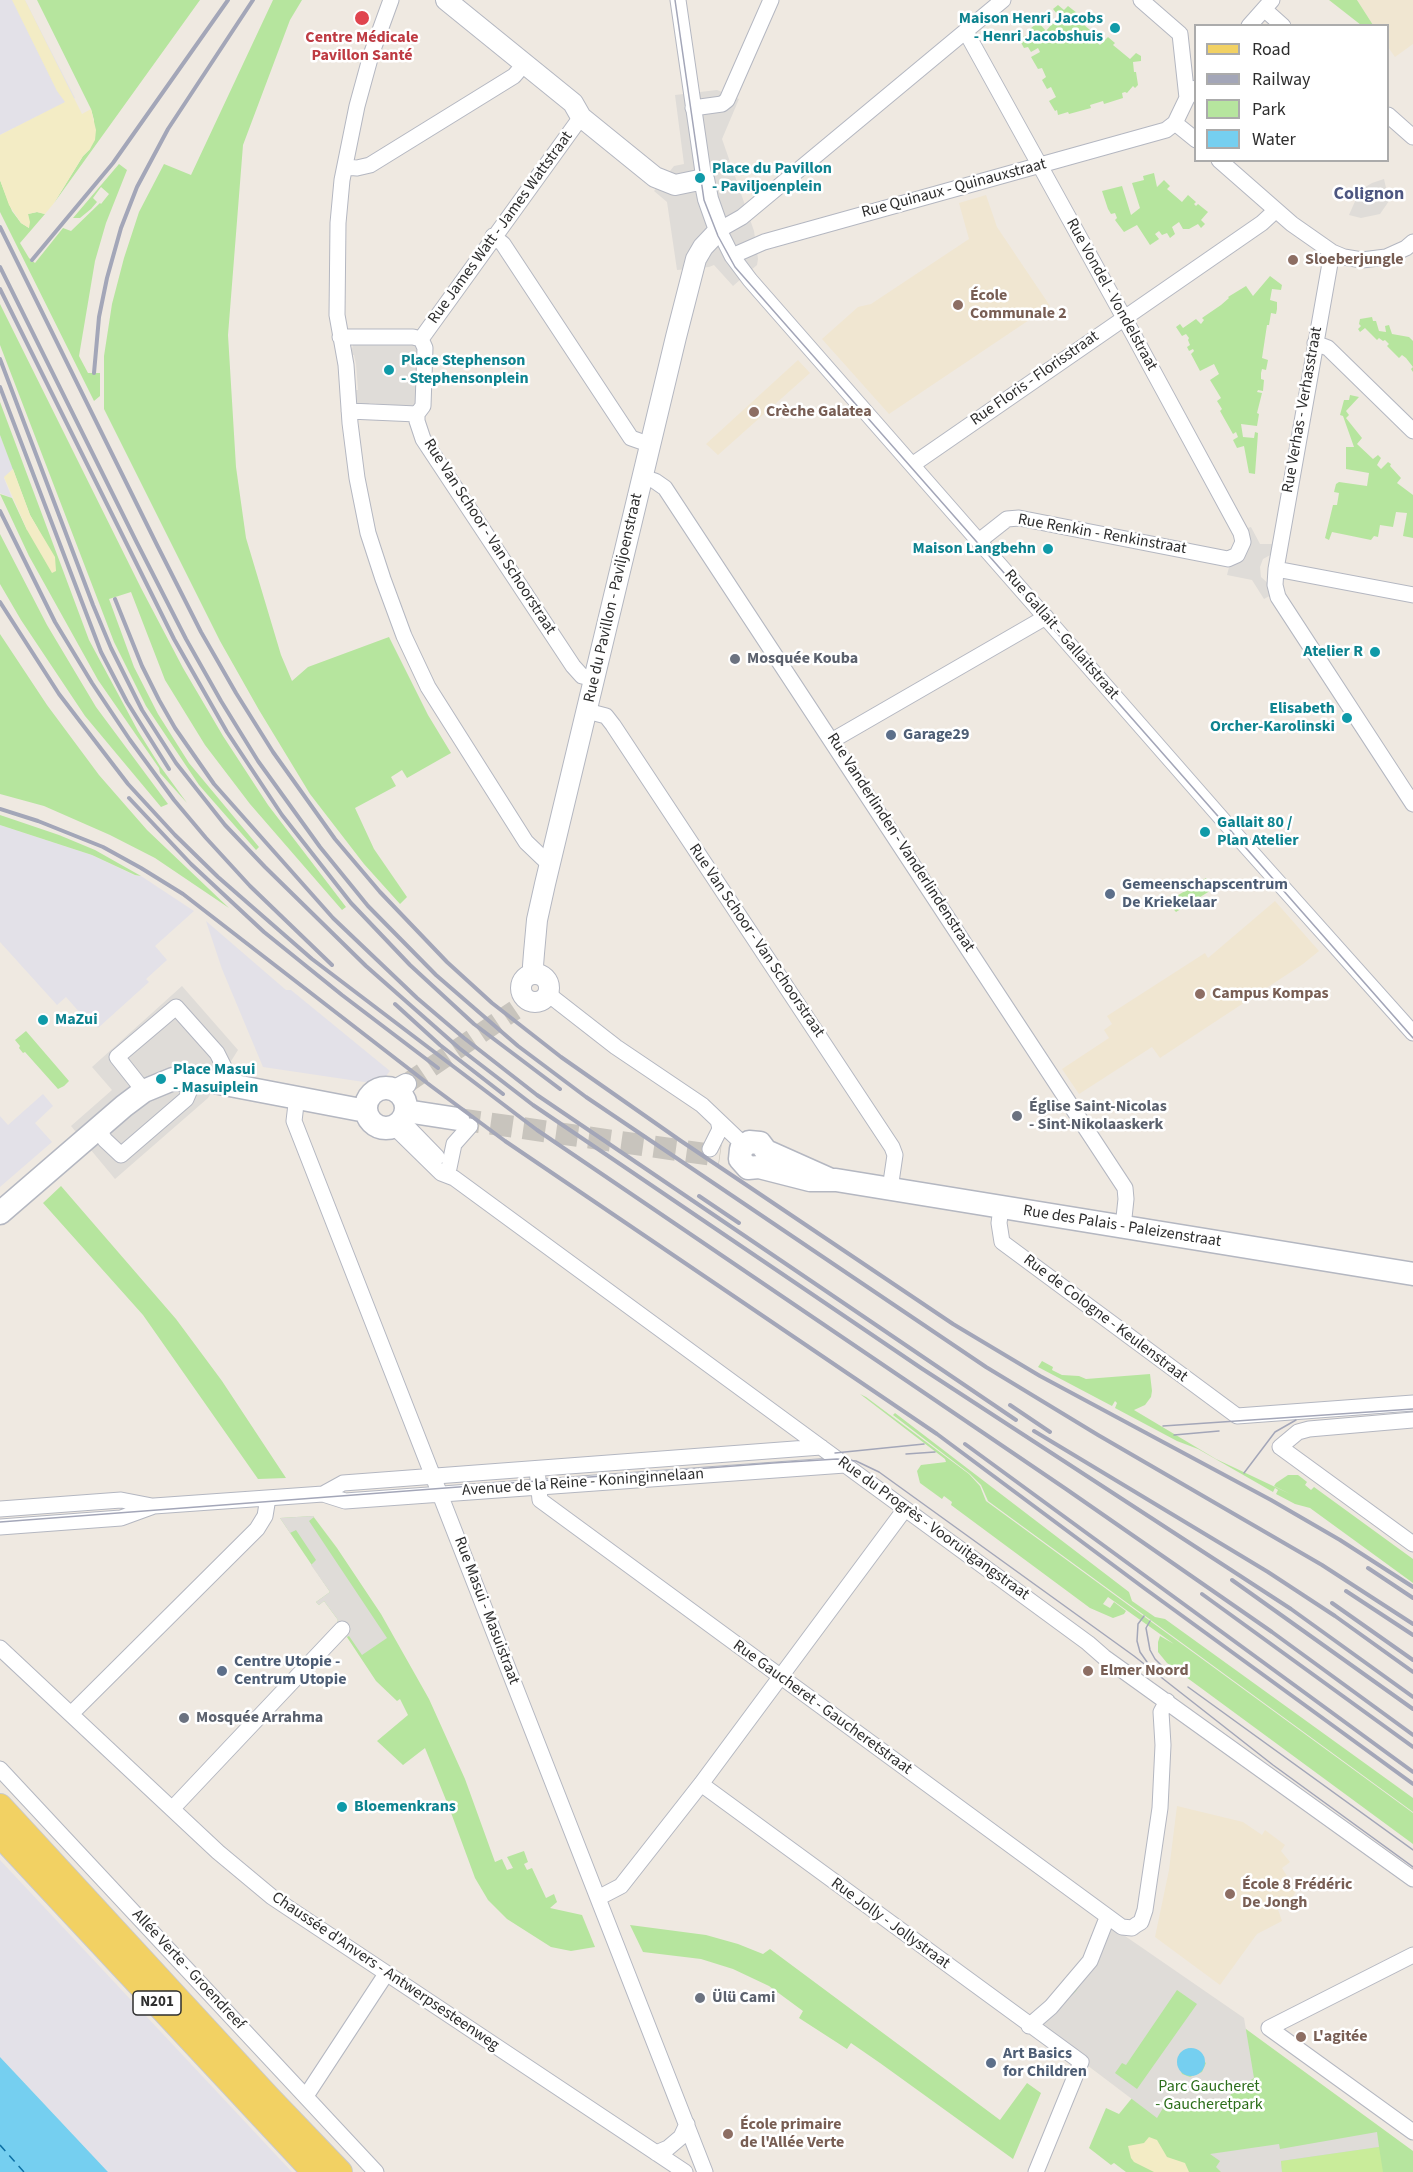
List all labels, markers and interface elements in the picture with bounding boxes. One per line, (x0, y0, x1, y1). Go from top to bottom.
marker: Centre Médicale Pavillon Santé (353, 9, 371, 27)
place label: Maison Henri Jacobs - Henri Jacobshuis (959, 9, 1103, 47)
marker: Maison Henri Jacobs - Henri Jacobshuis (1108, 21, 1122, 35)
legend (1194, 24, 1389, 162)
place label: Centre Médicale Pavillon Santé (305, 28, 419, 66)
text: Road (1252, 37, 1291, 62)
text: Railway (1252, 67, 1311, 92)
text: Park (1252, 97, 1286, 122)
text: Water (1252, 127, 1296, 152)
street label: Rue James Watt - James Wattstraat (425, 128, 577, 328)
street label: Rue Quinaux - Quinauxstraat (860, 155, 1048, 223)
place label: Place du Pavillon - Paviljoenplein (712, 159, 832, 197)
marker: Place du Pavillon - Paviljoenplein (693, 171, 707, 185)
district label: Colignon (1334, 184, 1404, 206)
street label: Rue Vondel - Vondelstraat (1061, 215, 1161, 375)
place label: Sloeberjungle (1305, 250, 1404, 270)
marker: Sloeberjungle (1286, 253, 1300, 267)
place label: École Communale 2 (970, 286, 1067, 324)
marker: École Communale 2 (951, 298, 965, 312)
street label: Rue Verhas - Verhasstraat (1279, 325, 1327, 495)
street label: Rue Floris - Florisstraat (967, 327, 1103, 431)
place label: Place Stephenson - Stephensonplein (401, 351, 529, 389)
marker: Place Stephenson - Stephensonplein (382, 363, 396, 377)
place label: Crèche Galatea (766, 402, 872, 422)
marker: Crèche Galatea (747, 405, 761, 419)
street label: Rue Van Schoor - Van Schoorstraat (419, 436, 559, 638)
street label: Rue du Pavillon - Paviljoenstraat (581, 491, 647, 705)
street label: Rue Renkin - Renkinstraat (1016, 511, 1188, 559)
place label: Maison Langbehn (912, 539, 1036, 559)
marker: Maison Langbehn (1041, 542, 1055, 556)
street label: Rue Gallait - Gallaitstraat (999, 566, 1123, 704)
place label: Atelier R (1303, 642, 1363, 662)
marker: Atelier R (1368, 645, 1382, 659)
place label: Mosquée Kouba (747, 649, 858, 669)
marker: Mosquée Kouba (728, 652, 742, 666)
place label: Elisabeth Orcher-Karolinski (1210, 699, 1335, 737)
marker: Elisabeth Orcher-Karolinski (1340, 711, 1354, 725)
place label: Garage29 (903, 725, 969, 745)
marker: Garage29 (884, 728, 898, 742)
street label: Rue Vanderlinden - Vanderlindenstraat (822, 730, 978, 956)
place label: Gallait 80 / Plan Atelier (1217, 813, 1299, 851)
marker: Gallait 80 / Plan Atelier (1198, 825, 1212, 839)
street label: Rue Van Schoor - Van Schoorstraat (684, 841, 828, 1041)
place label: Gemeenschapscentrum De Kriekelaar (1122, 875, 1288, 913)
marker: Gemeenschapscentrum De Kriekelaar (1103, 887, 1117, 901)
place label: Campus Kompas (1212, 984, 1329, 1004)
marker: Campus Kompas (1193, 987, 1207, 1001)
place label: MaZui (55, 1010, 98, 1030)
marker: MaZui (36, 1013, 50, 1027)
place label: Place Masui - Masuiplein (173, 1060, 258, 1098)
marker: Place Masui - Masuiplein (154, 1072, 168, 1086)
place label: Église Saint-Nicolas - Sint-Nikolaaskerk (1029, 1097, 1167, 1135)
marker: Église Saint-Nicolas - Sint-Nikolaaskerk (1010, 1109, 1024, 1123)
street label: Rue des Palais - Paleizenstraat (1022, 1202, 1222, 1252)
street label: Rue de Cologne - Keulenstraat (1019, 1251, 1191, 1387)
street label: Rue du Progrès - Vooruitgangstraat (833, 1453, 1033, 1605)
street label: Avenue de la Reine - Koninginnelaan (461, 1465, 705, 1501)
street label: Rue Masui - Masuistraat (449, 1534, 523, 1688)
street label: Rue Gaucheret - Gaucheretstraat (729, 1637, 915, 1779)
place label: Centre Utopie - Centrum Utopie (234, 1652, 346, 1690)
place label: Elmer Noord (1100, 1661, 1189, 1681)
marker: Centre Utopie - Centrum Utopie (215, 1664, 229, 1678)
marker: Elmer Noord (1081, 1664, 1095, 1678)
place label: Mosquée Arrahma (196, 1708, 323, 1728)
marker: Mosquée Arrahma (177, 1711, 191, 1725)
place label: Bloemenkrans (354, 1797, 456, 1817)
marker: Bloemenkrans (335, 1800, 349, 1814)
street label: Rue Jolly - Jollystraat (827, 1874, 953, 1974)
place label: École 8 Frédéric De Jongh (1242, 1875, 1353, 1913)
marker: École 8 Frédéric De Jongh (1223, 1887, 1237, 1901)
street label: Chaussée d'Anvers - Antwerpsesteenweg (268, 1888, 502, 2056)
street label: Allée Verte - Groendreef (127, 1906, 249, 2034)
place label: Ülü Cami (712, 1988, 775, 2008)
road number: N201 (133, 1991, 181, 2015)
marker: Ülü Cami (693, 1991, 707, 2005)
place label: L'agitée (1313, 2027, 1368, 2047)
marker: L'agitée (1294, 2030, 1308, 2044)
place label: Art Basics for Children (1003, 2044, 1087, 2082)
marker: Art Basics for Children (984, 2056, 998, 2070)
park label: Parc Gaucheret - Gaucheretpark (1155, 2077, 1263, 2115)
place label: École primaire de l'Allée Verte (740, 2115, 844, 2153)
marker: École primaire de l'Allée Verte (721, 2127, 735, 2141)

